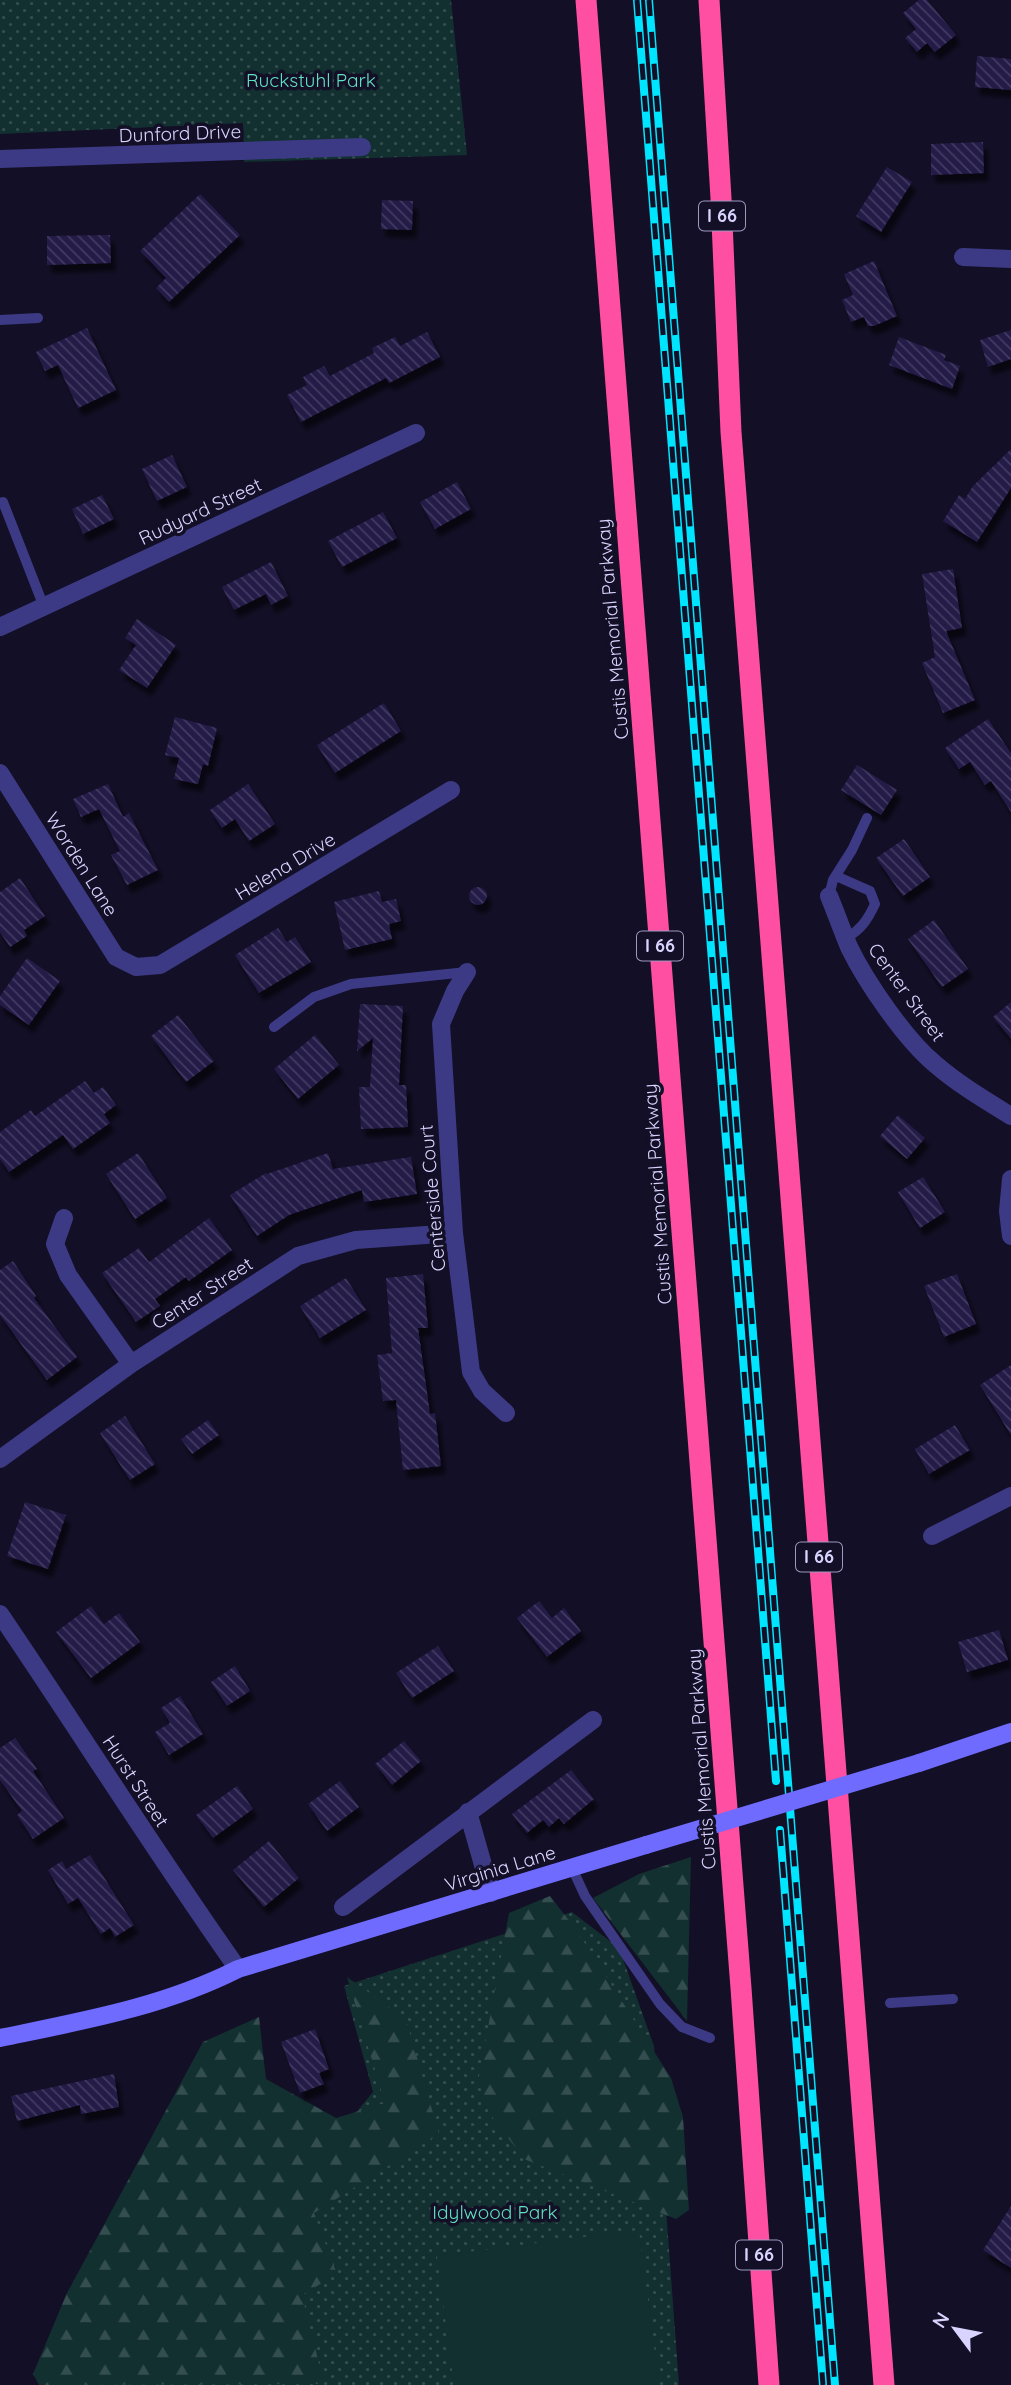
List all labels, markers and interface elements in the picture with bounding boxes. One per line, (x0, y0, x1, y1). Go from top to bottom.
park label: Ruckstuhl Park (246, 68, 376, 92)
street label: Dunford Drive (118, 119, 242, 147)
road number: I 66 (699, 202, 745, 230)
street label: Rudyard Street (135, 472, 265, 550)
street label: Custis Memorial Parkway (590, 518, 634, 740)
street label: Worden Lane (41, 808, 123, 920)
street label: Helena Drive (230, 827, 340, 905)
road number: I 66 (637, 931, 683, 960)
street label: Center Street (863, 938, 951, 1046)
street label: Custis Memorial Parkway (637, 1083, 677, 1305)
street label: Centerside Court (414, 1124, 450, 1272)
street label: Center Street (147, 1251, 257, 1335)
road number: I 66 (796, 1542, 842, 1572)
street label: Custis Memorial Parkway (681, 1648, 721, 1870)
street label: Hurst Street (98, 1731, 174, 1831)
street label: Virginia Lane (442, 1840, 558, 1896)
park label: Idylwood Park (432, 2200, 558, 2224)
road number: I 66 (736, 2241, 782, 2270)
north arrow (920, 2294, 990, 2364)
text: N (927, 2308, 954, 2332)

